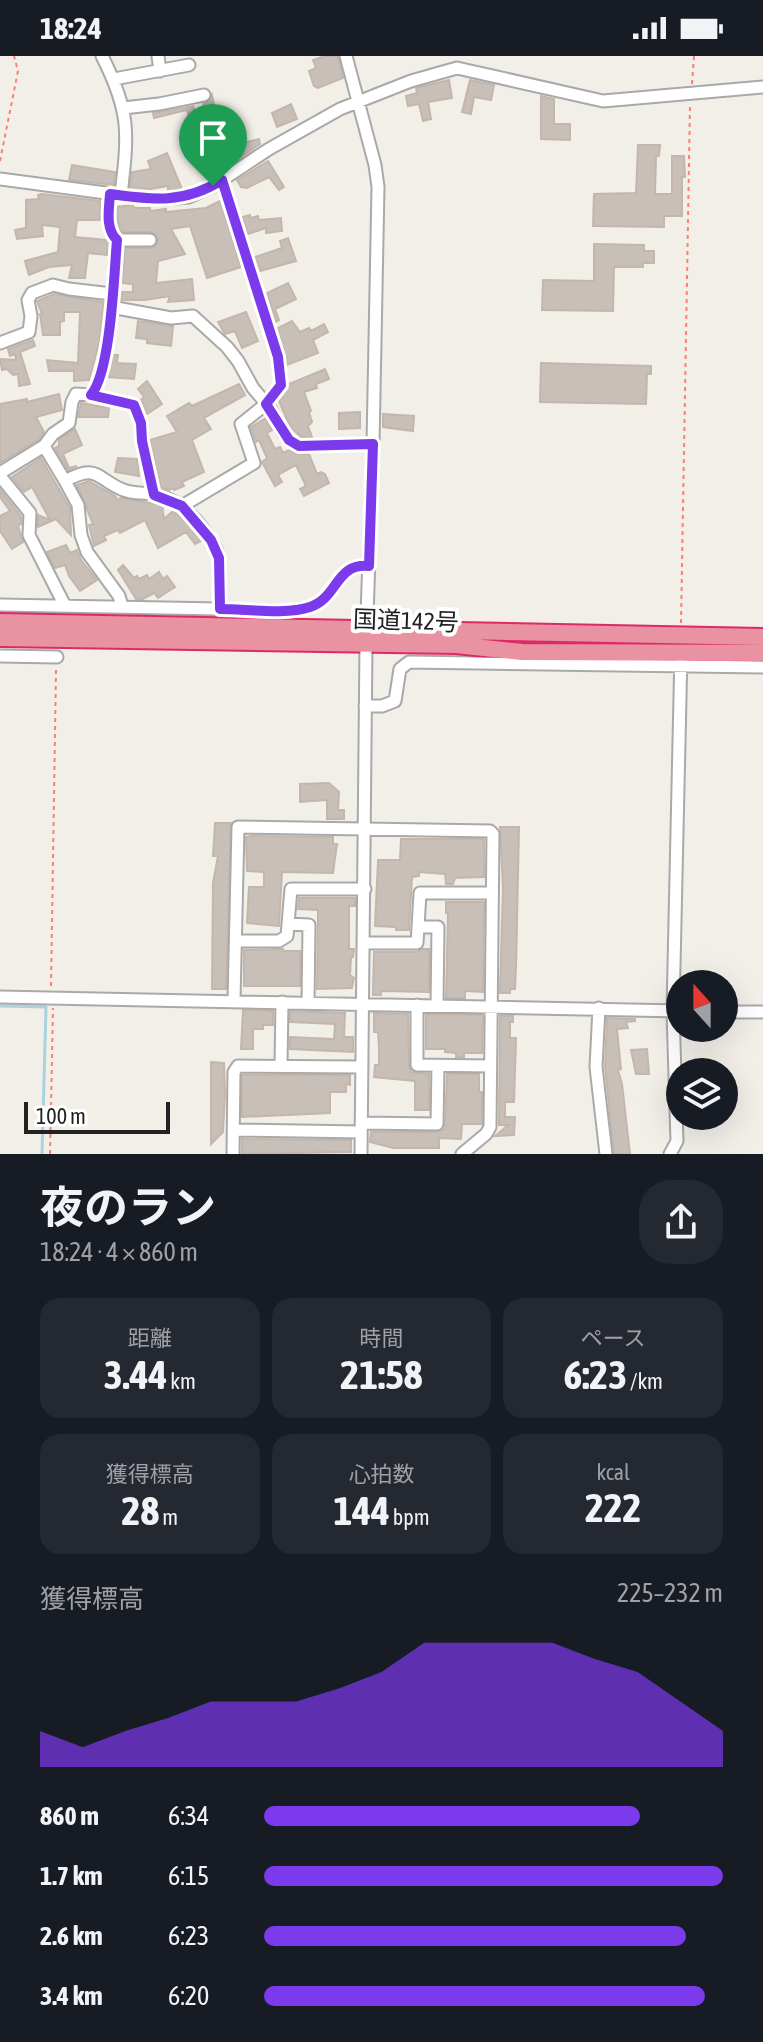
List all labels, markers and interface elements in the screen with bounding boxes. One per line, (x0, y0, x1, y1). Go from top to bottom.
text: 18:24 (40, 11, 102, 45)
pin (179, 104, 247, 186)
icon: arrive (191, 116, 235, 160)
street label: 国道142号 (353, 605, 459, 636)
north arrow (666, 970, 738, 1042)
map controls (666, 970, 738, 1130)
button: layers (666, 1058, 738, 1130)
scale bar (24, 1098, 170, 1134)
text: 100 m (36, 1103, 86, 1129)
button: share (639, 1180, 723, 1264)
text: 夜のラン (40, 1182, 216, 1232)
text: 18:24 · 4 × 860 m (40, 1237, 198, 1267)
text: 距離 (128, 1325, 172, 1351)
text: 時間 (359, 1325, 404, 1351)
text: ペース (581, 1325, 646, 1351)
text: 3.44 (104, 1352, 167, 1397)
text: 21:58 (340, 1352, 423, 1397)
text: 6:23 (563, 1352, 627, 1397)
text: km (167, 1368, 196, 1394)
text: /km (627, 1368, 663, 1394)
text: kcal (596, 1459, 630, 1485)
text: 獲得標高 (106, 1461, 194, 1487)
text: 心拍数 (348, 1461, 415, 1487)
text: 222 (585, 1485, 641, 1530)
text: 28 (122, 1488, 159, 1533)
text: 144 (333, 1488, 390, 1533)
text: m (159, 1504, 178, 1530)
text: bpm (390, 1504, 430, 1530)
text: 225–232 m (617, 1578, 723, 1608)
text: 獲得標高 (40, 1584, 144, 1614)
text: 860 m (40, 1801, 99, 1831)
text: 6:34 (168, 1801, 209, 1831)
text: 1.7 km (40, 1861, 103, 1891)
text: 6:15 (168, 1861, 209, 1891)
text: 2.6 km (40, 1921, 103, 1951)
text: 6:23 (168, 1921, 209, 1951)
text: 3.4 km (40, 1981, 103, 2011)
text: 6:20 (168, 1981, 209, 2011)

